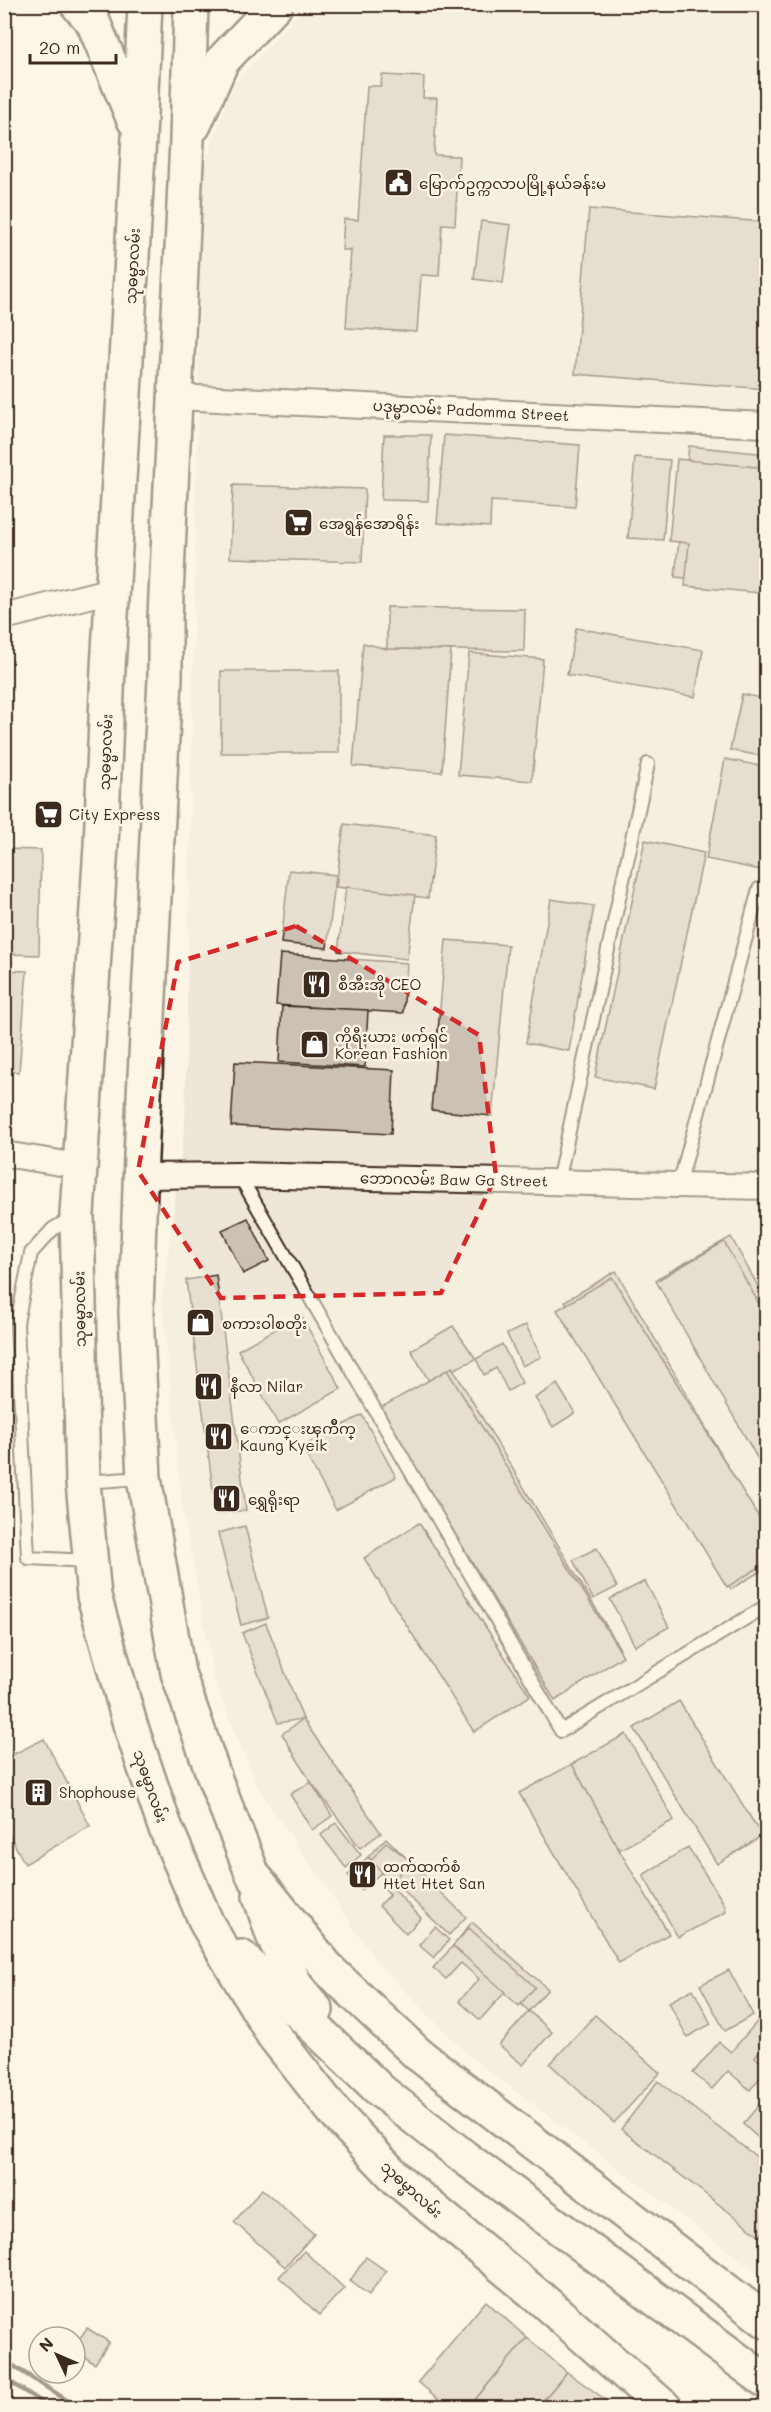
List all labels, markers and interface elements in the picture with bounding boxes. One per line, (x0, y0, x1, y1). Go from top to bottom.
scale bar (30, 27, 116, 65)
text: 20 m (39, 35, 80, 59)
public building icon: မြောက်ဥက္ကလာပမြို့နယ်ခန်းမ (382, 167, 414, 199)
place label: မြောက်ဥက္ကလာပမြို့နယ်ခန်းမ (419, 173, 606, 196)
street label: သုဓမ္မာလမ်း (120, 227, 147, 305)
street label: ပဒုမ္မာလမ်း Padomma Street (372, 395, 570, 428)
supermarket icon: အေရွန်အောရိန်း (282, 507, 314, 539)
place label: အေရွန်အောရိန်း (319, 513, 419, 536)
street label: သုဓမ္မာလမ်း (94, 714, 120, 791)
supermarket icon: City Express (32, 798, 64, 830)
place label: City Express (69, 804, 160, 824)
restaurant icon: စီအီးအို CEO (301, 968, 333, 1000)
place label: စီအီးအို CEO (338, 974, 421, 997)
place label: ကိုရီးယား ဖက်ရှင် Korean Fashion (335, 1026, 448, 1063)
shop icon: ကိုရီးယား ဖက်ရှင် Korean Fashion (298, 1029, 330, 1061)
street label: ဘောဂလမ်း Baw Ga Street (360, 1167, 548, 1191)
street label: သုဓမ္မာလမ်း (68, 1271, 93, 1347)
shop icon: စကားဝါစတိုး (185, 1307, 217, 1339)
place label: စကားဝါစတိုး (222, 1313, 307, 1336)
restaurant icon: နီလာ Nilar (193, 1370, 225, 1402)
place label: နီလာ Nilar (230, 1376, 303, 1399)
place label: ေကာင္းၾကိဳက္ Kaung Kyeik (240, 1418, 356, 1455)
restaurant icon: ေကာင္းၾကိဳက္ Kaung Kyeik (203, 1421, 235, 1453)
restaurant icon: ရွှေရိုးရာ (211, 1483, 243, 1515)
place label: ရွှေရိုးရာ (248, 1489, 300, 1512)
street label: သုဓမ္မာလမ်း (126, 1747, 173, 1826)
building icon: Shophouse (22, 1776, 54, 1808)
place label: Shophouse (59, 1782, 136, 1802)
place label: ထက်ထက်စံ Htet Htet San (383, 1856, 485, 1893)
restaurant icon: ထက်ထက်စံ Htet Htet San (346, 1859, 378, 1891)
street label: သုဓမ္မာလမ်း (375, 2156, 447, 2224)
north arrow (27, 2325, 87, 2385)
text: N (34, 2333, 58, 2356)

